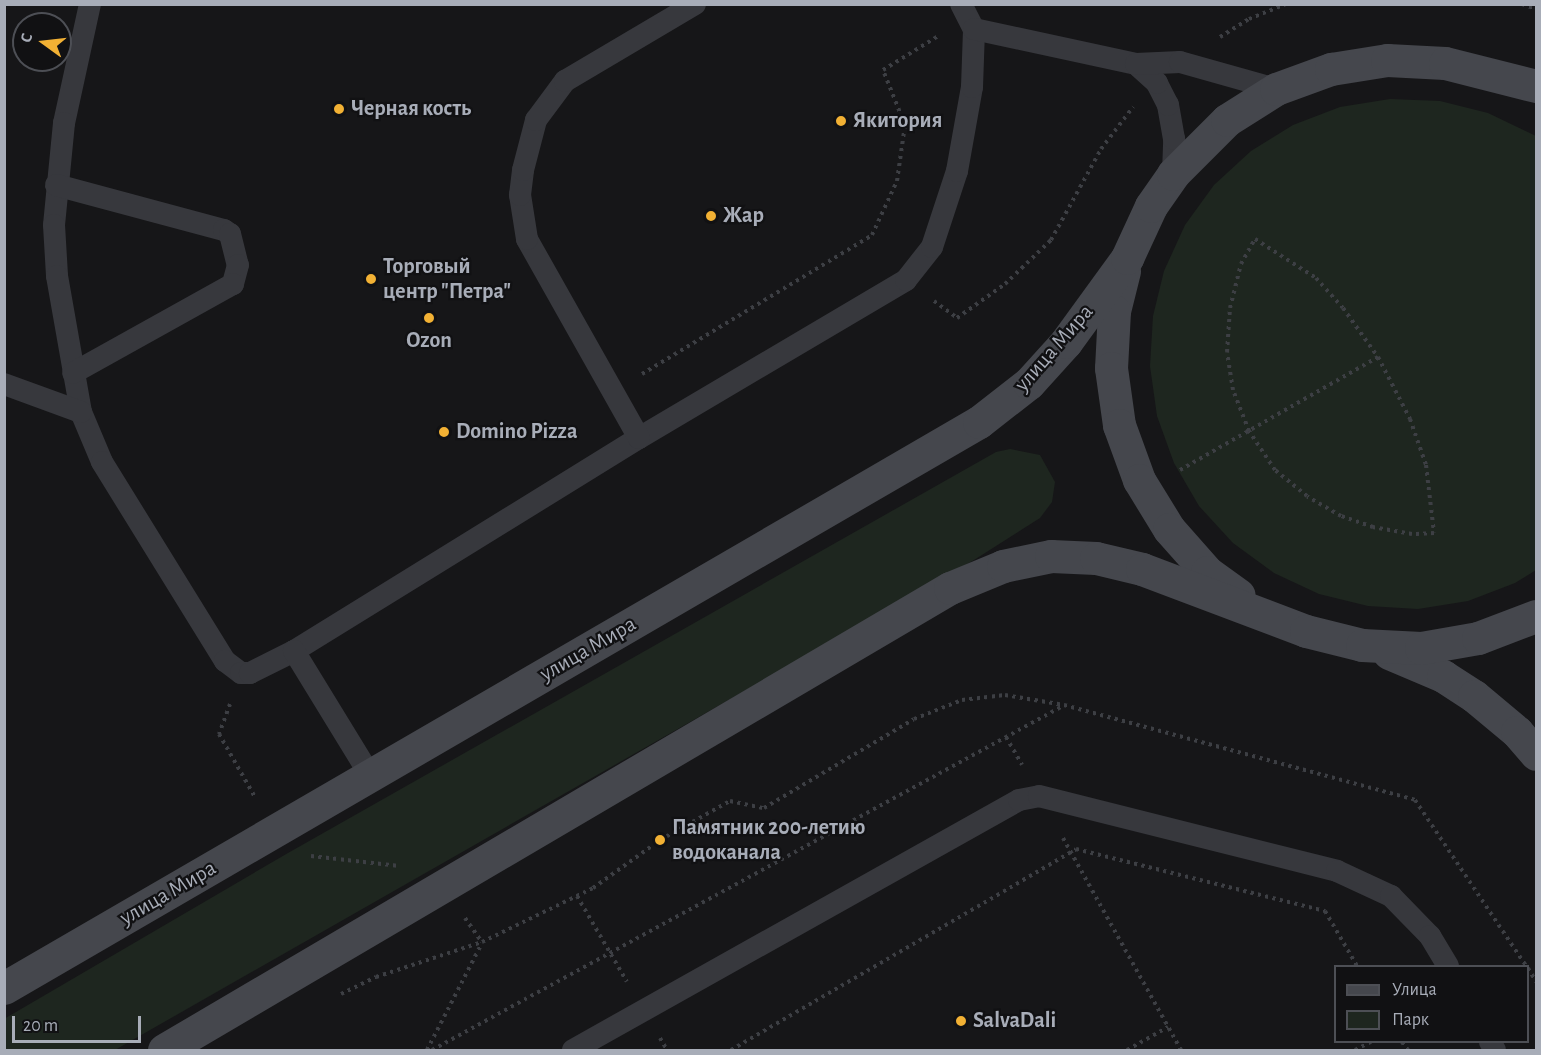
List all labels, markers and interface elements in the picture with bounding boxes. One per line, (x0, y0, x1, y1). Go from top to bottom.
north arrow (12, 12, 72, 72)
text: С (18, 32, 35, 44)
place label: Черная кость (351, 96, 471, 122)
marker: Черная кость (332, 102, 346, 116)
place label: Якитория (853, 108, 942, 134)
marker: Якитория (834, 114, 848, 128)
place label: Жар (723, 203, 764, 229)
marker: Жар (704, 209, 718, 223)
place label: Торговый центр "Петра" (383, 253, 511, 304)
marker: Торговый центр "Петра" (364, 272, 378, 286)
street label: улица Мира (1009, 299, 1099, 397)
marker: Ozon (422, 311, 436, 325)
place label: Ozon (406, 328, 452, 354)
place label: Domino Pizza (456, 419, 578, 445)
marker: Domino Pizza (437, 425, 451, 439)
street label: улица Мира (535, 611, 641, 687)
place label: Памятник 200-летию водоканала (672, 814, 865, 866)
marker: Памятник 200-летию водоканала (653, 833, 667, 847)
street label: улица Мира (115, 855, 221, 931)
legend (1334, 965, 1529, 1043)
text: Улица (1392, 981, 1437, 999)
scale bar (15, 1004, 144, 1042)
place label: SalvaDali (973, 1008, 1056, 1034)
text: Парк (1392, 1011, 1429, 1029)
marker: SalvaDali (954, 1014, 968, 1028)
text: 20 m (23, 1017, 58, 1035)

